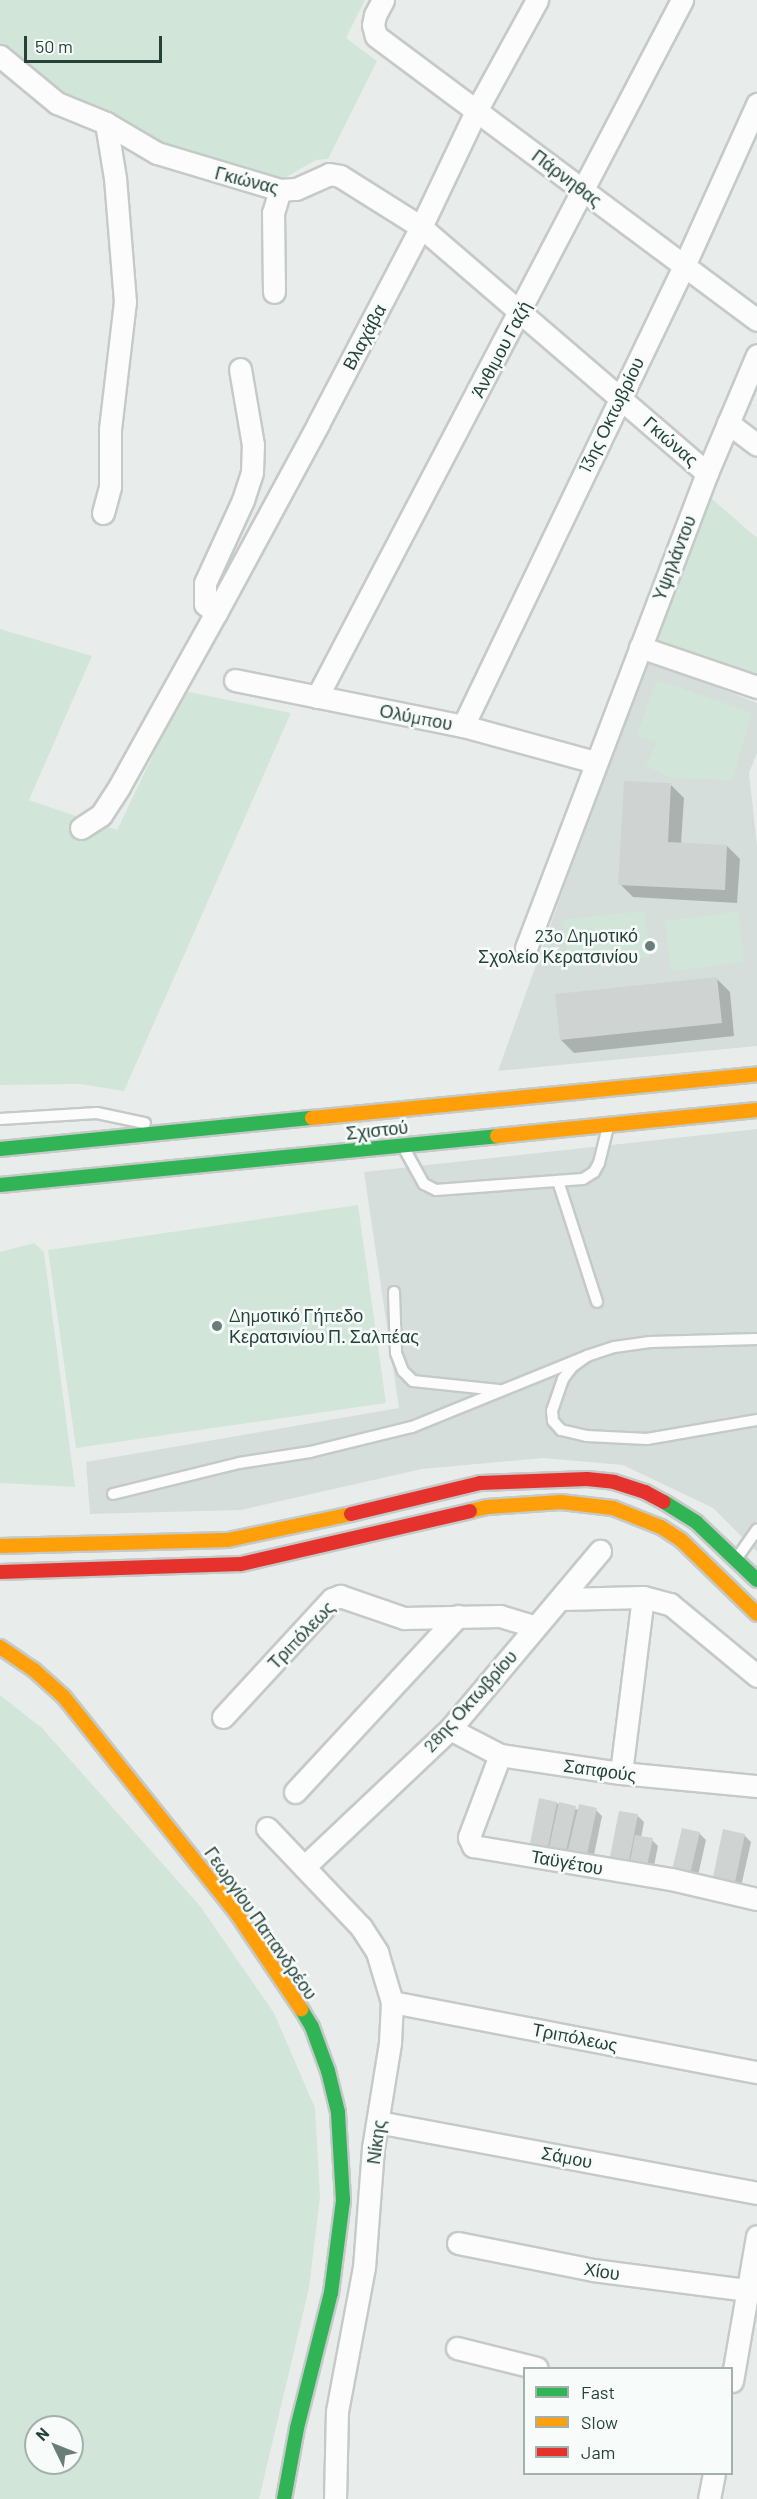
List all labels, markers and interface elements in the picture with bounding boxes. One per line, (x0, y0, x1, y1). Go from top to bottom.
scale bar (27, 24, 165, 62)
text: 50 m (35, 35, 73, 57)
street label: Πάρνηθας (528, 145, 606, 211)
street label: Γκιώνας (213, 162, 281, 198)
street label: Άνθιμου Γαζή (467, 297, 535, 401)
street label: Βλαχάβα (338, 300, 390, 374)
street label: 13ης Οκτωβρίου (574, 354, 648, 476)
street label: Γκιώνας (639, 412, 703, 470)
street label: Υψηλάντου (648, 512, 700, 604)
street label: Ολύμπου (378, 699, 454, 735)
place label: 23o Δημοτικό Σχολείο Κερατσινίου (478, 925, 638, 968)
marker: 23o Δημοτικό Σχολείο Κερατσινίου (643, 939, 657, 953)
street label: Σχιστού (345, 1116, 409, 1144)
place label: Δημοτικό Γήπεδο Κερατσινίου Π. Σαλπέας (229, 1305, 419, 1348)
marker: Δημοτικό Γήπεδο Κερατσινίου Π. Σαλπέας (210, 1319, 224, 1333)
street label: Τριπόλεως (263, 1596, 339, 1674)
street label: 28ης Οκτωβρίου (419, 1646, 521, 1756)
street label: Σαπφούς (562, 1754, 638, 1786)
street label: Γεωργίου Παπανδρέου (200, 1843, 322, 2003)
street label: Ταϋγέτου (529, 1845, 605, 1879)
street label: Τριπόλεως (531, 2018, 619, 2056)
street label: Νίκης (362, 2118, 390, 2166)
street label: Σάμου (540, 2142, 594, 2172)
street label: Χίου (583, 2258, 621, 2284)
legend (523, 2367, 733, 2475)
text: Fast (581, 2381, 615, 2403)
text: Slow (581, 2411, 618, 2433)
north arrow (24, 2415, 84, 2475)
text: N (31, 2423, 53, 2444)
text: Jam (581, 2441, 615, 2463)

